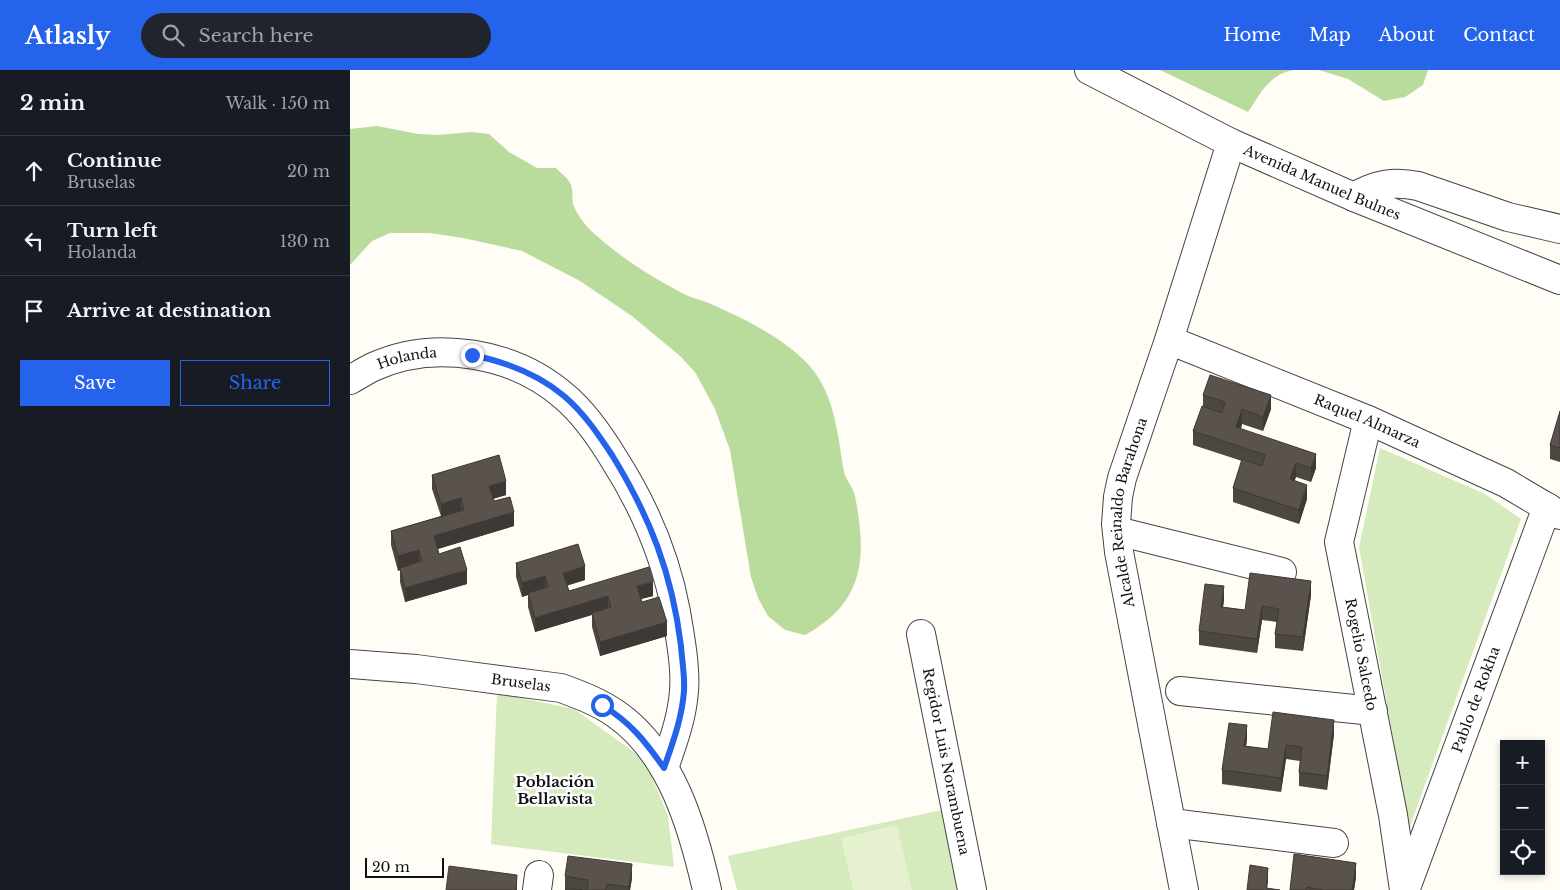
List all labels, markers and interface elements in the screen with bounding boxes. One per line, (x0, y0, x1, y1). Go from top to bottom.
search box (141, 13, 491, 58)
text: Atlasly (25, 21, 111, 50)
icon: search (159, 21, 187, 49)
text: Search here (199, 24, 314, 47)
text: Home (1223, 24, 1281, 46)
text: Map (1309, 24, 1351, 46)
text: About (1379, 24, 1435, 46)
text: Contact (1463, 24, 1535, 46)
text: 2 min (20, 90, 85, 116)
text: Walk · 150 m (226, 93, 330, 113)
street label: Avenida Manuel Bulnes (1240, 140, 1403, 224)
text: Continue (67, 149, 162, 172)
icon: ahead (20, 157, 48, 185)
text: 20 m (287, 161, 330, 181)
text: Bruselas (67, 172, 135, 192)
text: Turn left (67, 219, 158, 242)
icon: left (20, 227, 48, 255)
text: 130 m (280, 231, 330, 251)
text: Holanda (67, 242, 137, 262)
icon: arrive (20, 297, 48, 325)
text: Arrive at destination (67, 299, 271, 322)
street label: Holanda (375, 343, 438, 373)
route end (461, 344, 484, 367)
button: Save (20, 360, 170, 406)
button: Share (180, 360, 330, 406)
street label: Raquel Almarza (1311, 390, 1423, 452)
street label: Alcalde Reinaldo Barahona (1107, 415, 1151, 610)
street label: Rogelio Salcedo (1341, 597, 1381, 712)
street label: Pablo de Rokha (1448, 644, 1504, 755)
street label: Regidor Luis Norambuena (919, 666, 974, 857)
street label: Bruselas (490, 670, 552, 696)
route start (591, 694, 614, 717)
map controls (1500, 740, 1545, 875)
button: + (1500, 740, 1545, 785)
district label: Población Bellavista (515, 772, 595, 808)
button: − (1500, 785, 1545, 830)
button: locate (1500, 830, 1545, 875)
scale bar (365, 855, 444, 878)
text: 20 m (372, 858, 410, 876)

